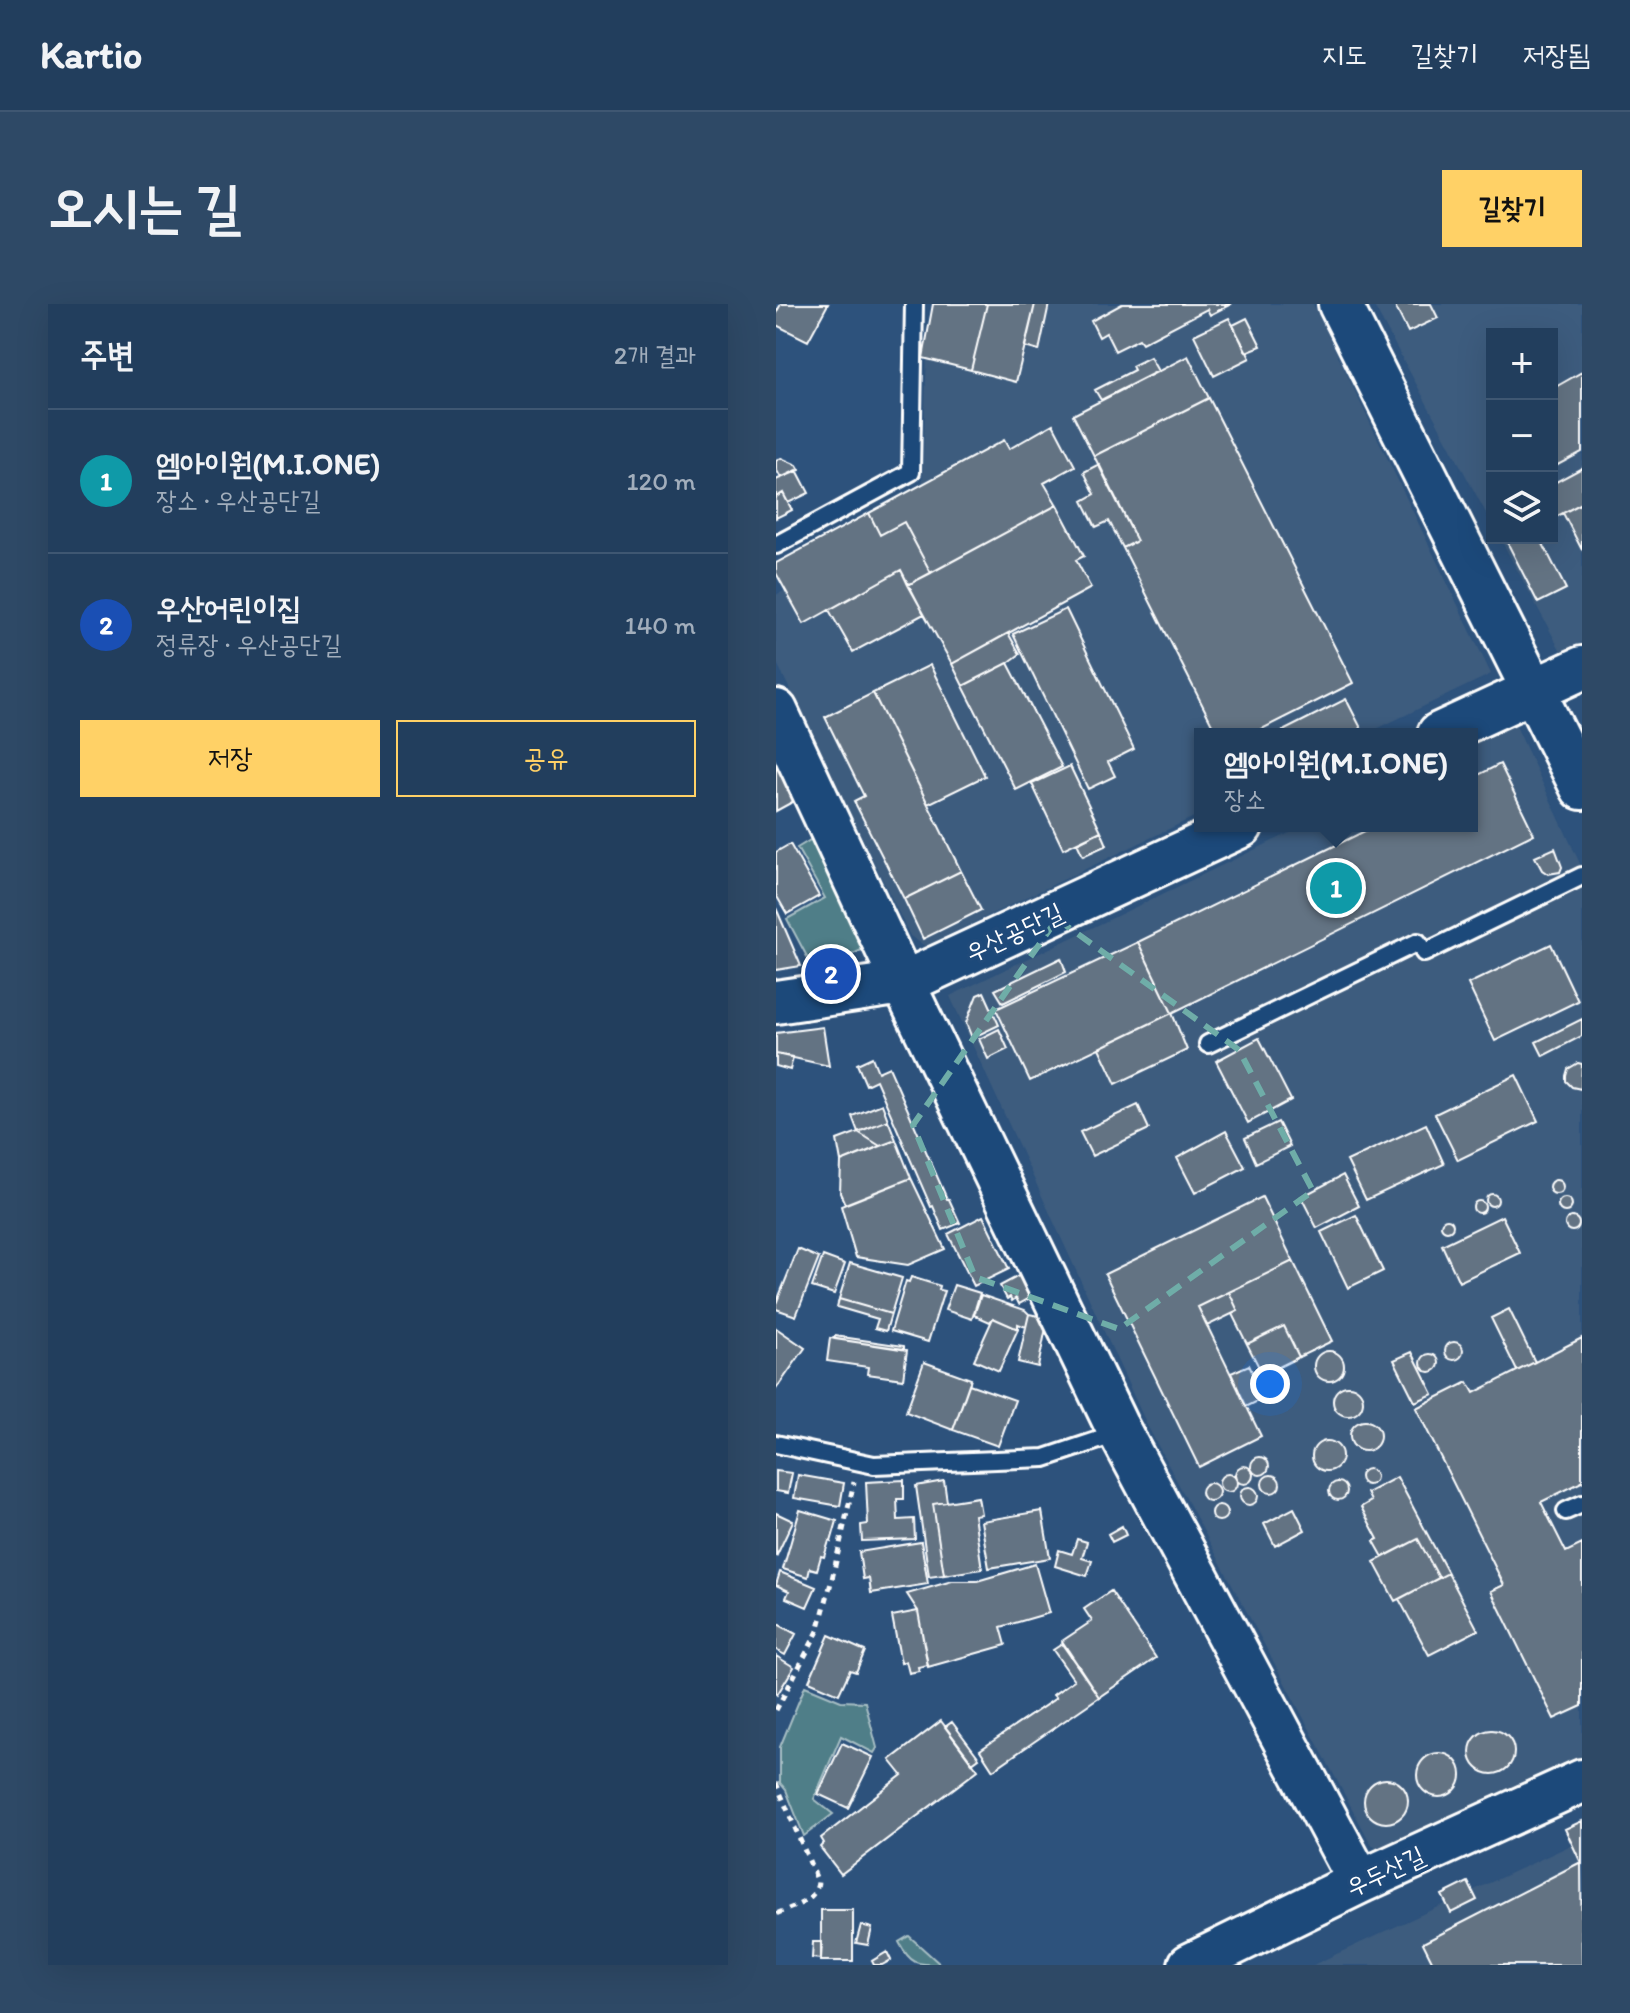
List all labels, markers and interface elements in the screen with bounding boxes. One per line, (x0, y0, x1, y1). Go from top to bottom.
text: Kartio (40, 32, 142, 78)
text: 지도 (1322, 37, 1367, 71)
text: 길찾기 (1411, 37, 1478, 71)
text: 저장됨 (1522, 37, 1590, 71)
button: 길찾기 (1442, 170, 1582, 247)
text: 오시는 길 (48, 173, 241, 240)
map controls (1486, 328, 1558, 544)
button: + (1486, 328, 1558, 400)
text: 주변 (80, 334, 135, 375)
text: 2개 결과 (614, 339, 696, 371)
button: − (1486, 400, 1558, 472)
text: 엠아이원(M.I.ONE) (156, 445, 380, 482)
text: 1 (100, 465, 112, 497)
text: 120 m (627, 465, 696, 497)
button: layers (1486, 472, 1558, 544)
text: 장소 · 우산공단길 (156, 484, 320, 516)
text: 우산어린이집 (156, 589, 301, 626)
text: 2 (99, 609, 113, 641)
text: 140 m (625, 609, 696, 641)
text: 정류장 · 우산공단길 (156, 628, 341, 660)
button: 저장 (80, 720, 380, 797)
button: 공유 (396, 720, 696, 797)
popup (1194, 728, 1478, 832)
text: 엠아이원(M.I.ONE) (1224, 744, 1448, 781)
text: 장소 (1224, 783, 1266, 815)
pin: 1 (1310, 858, 1362, 918)
street label: 우산공단길 (960, 895, 1068, 969)
pin: 2 (805, 944, 857, 1004)
your location (1250, 1364, 1290, 1404)
street label: 우두산길 (1340, 1839, 1430, 1903)

